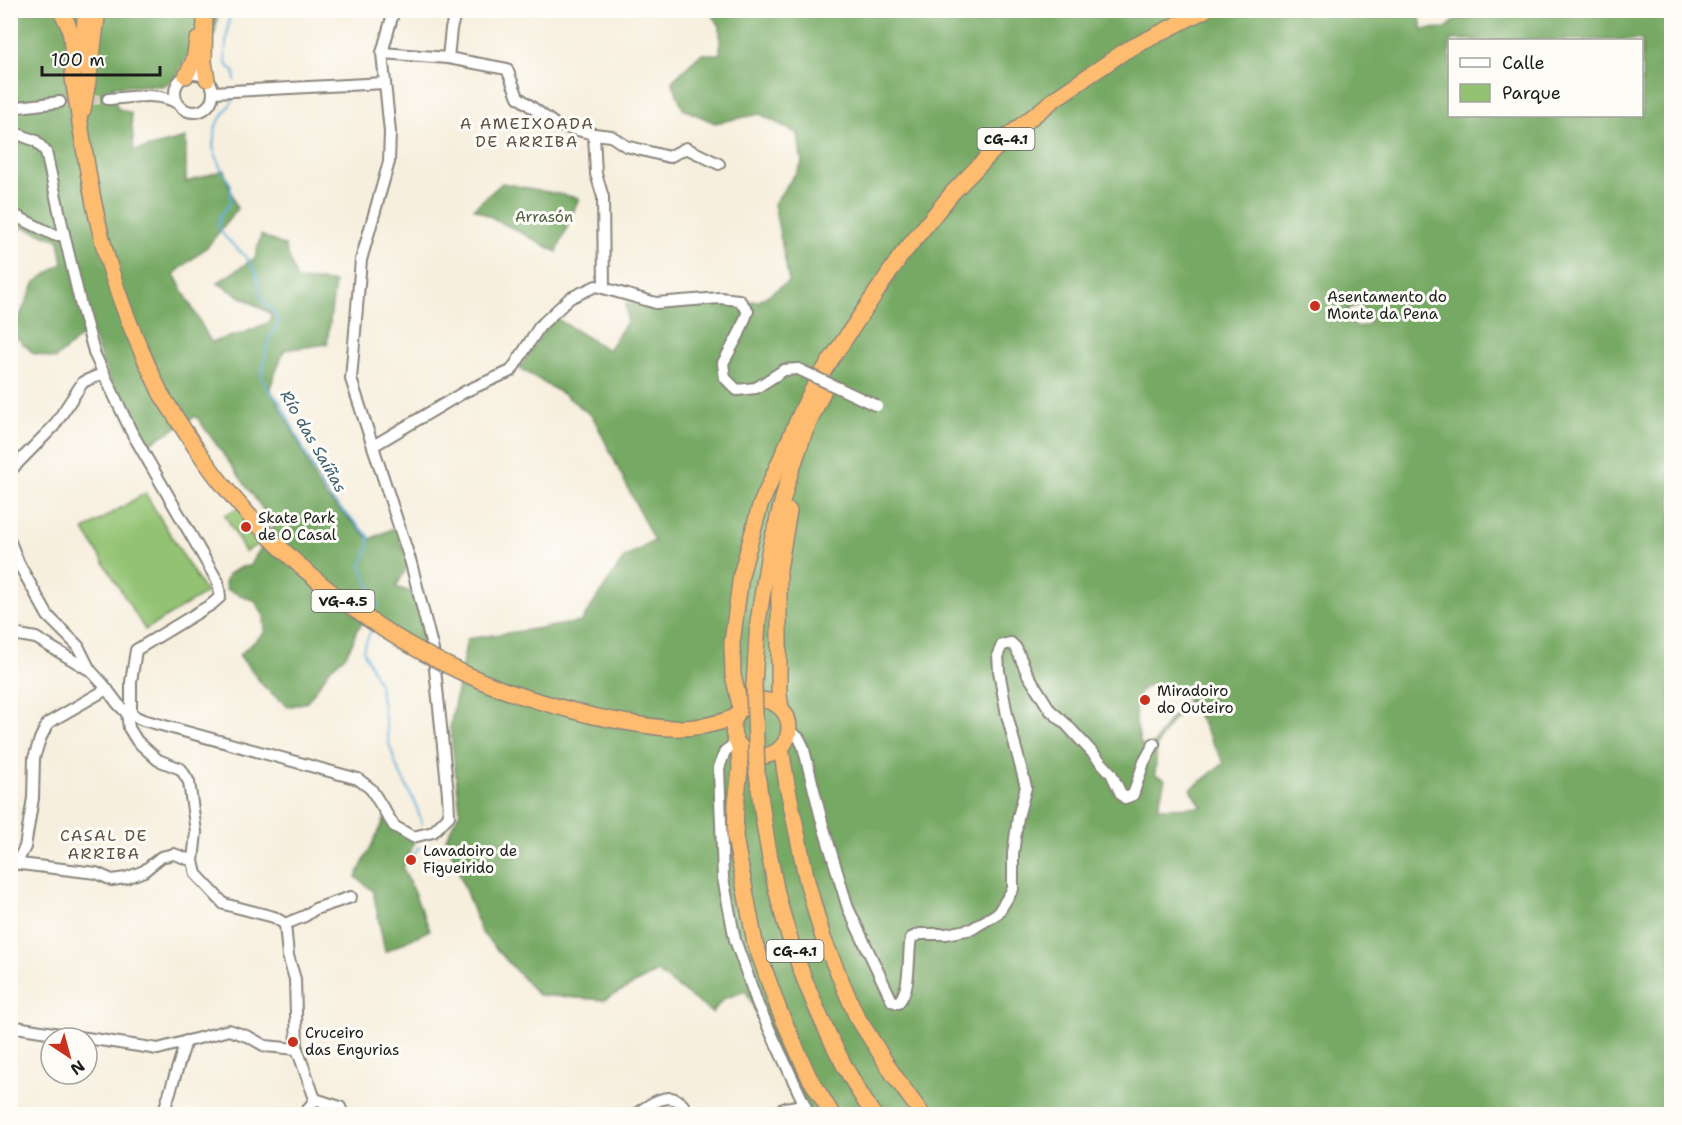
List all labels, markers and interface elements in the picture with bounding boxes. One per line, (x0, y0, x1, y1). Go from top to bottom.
scale bar (42, 39, 160, 77)
legend (1448, 39, 1643, 117)
text: 100 m (51, 48, 105, 72)
text: Calle (1502, 51, 1545, 75)
text: Parque (1502, 81, 1561, 105)
district label: A AMEIXOADA DE ARRIBA (460, 113, 594, 152)
road number: CG-4.1 (978, 128, 1034, 150)
park label: Arrasón (515, 207, 573, 227)
place label: Asentamento do Monte da Pena (1327, 287, 1447, 324)
marker: Asentamento do Monte da Pena (1308, 299, 1322, 313)
water label: Río das Saíñas (276, 386, 351, 496)
place label: Skate Park de O Casal (258, 508, 337, 545)
marker: Skate Park de O Casal (239, 520, 253, 534)
road number: VG-4.5 (312, 590, 374, 612)
place label: Miradoiro do Outeiro (1157, 681, 1234, 718)
marker: Miradoiro do Outeiro (1138, 693, 1152, 707)
district label: CASAL DE ARRIBA (60, 825, 148, 864)
place label: Lavadoiro de Figueirido (423, 841, 517, 878)
marker: Lavadoiro de Figueirido (404, 853, 418, 867)
road number: CG-4.1 (766, 940, 824, 962)
place label: Cruceiro das Engurias (305, 1023, 399, 1060)
north arrow (39, 1026, 99, 1086)
marker: Cruceiro das Engurias (286, 1035, 300, 1049)
text: N (66, 1056, 89, 1080)

